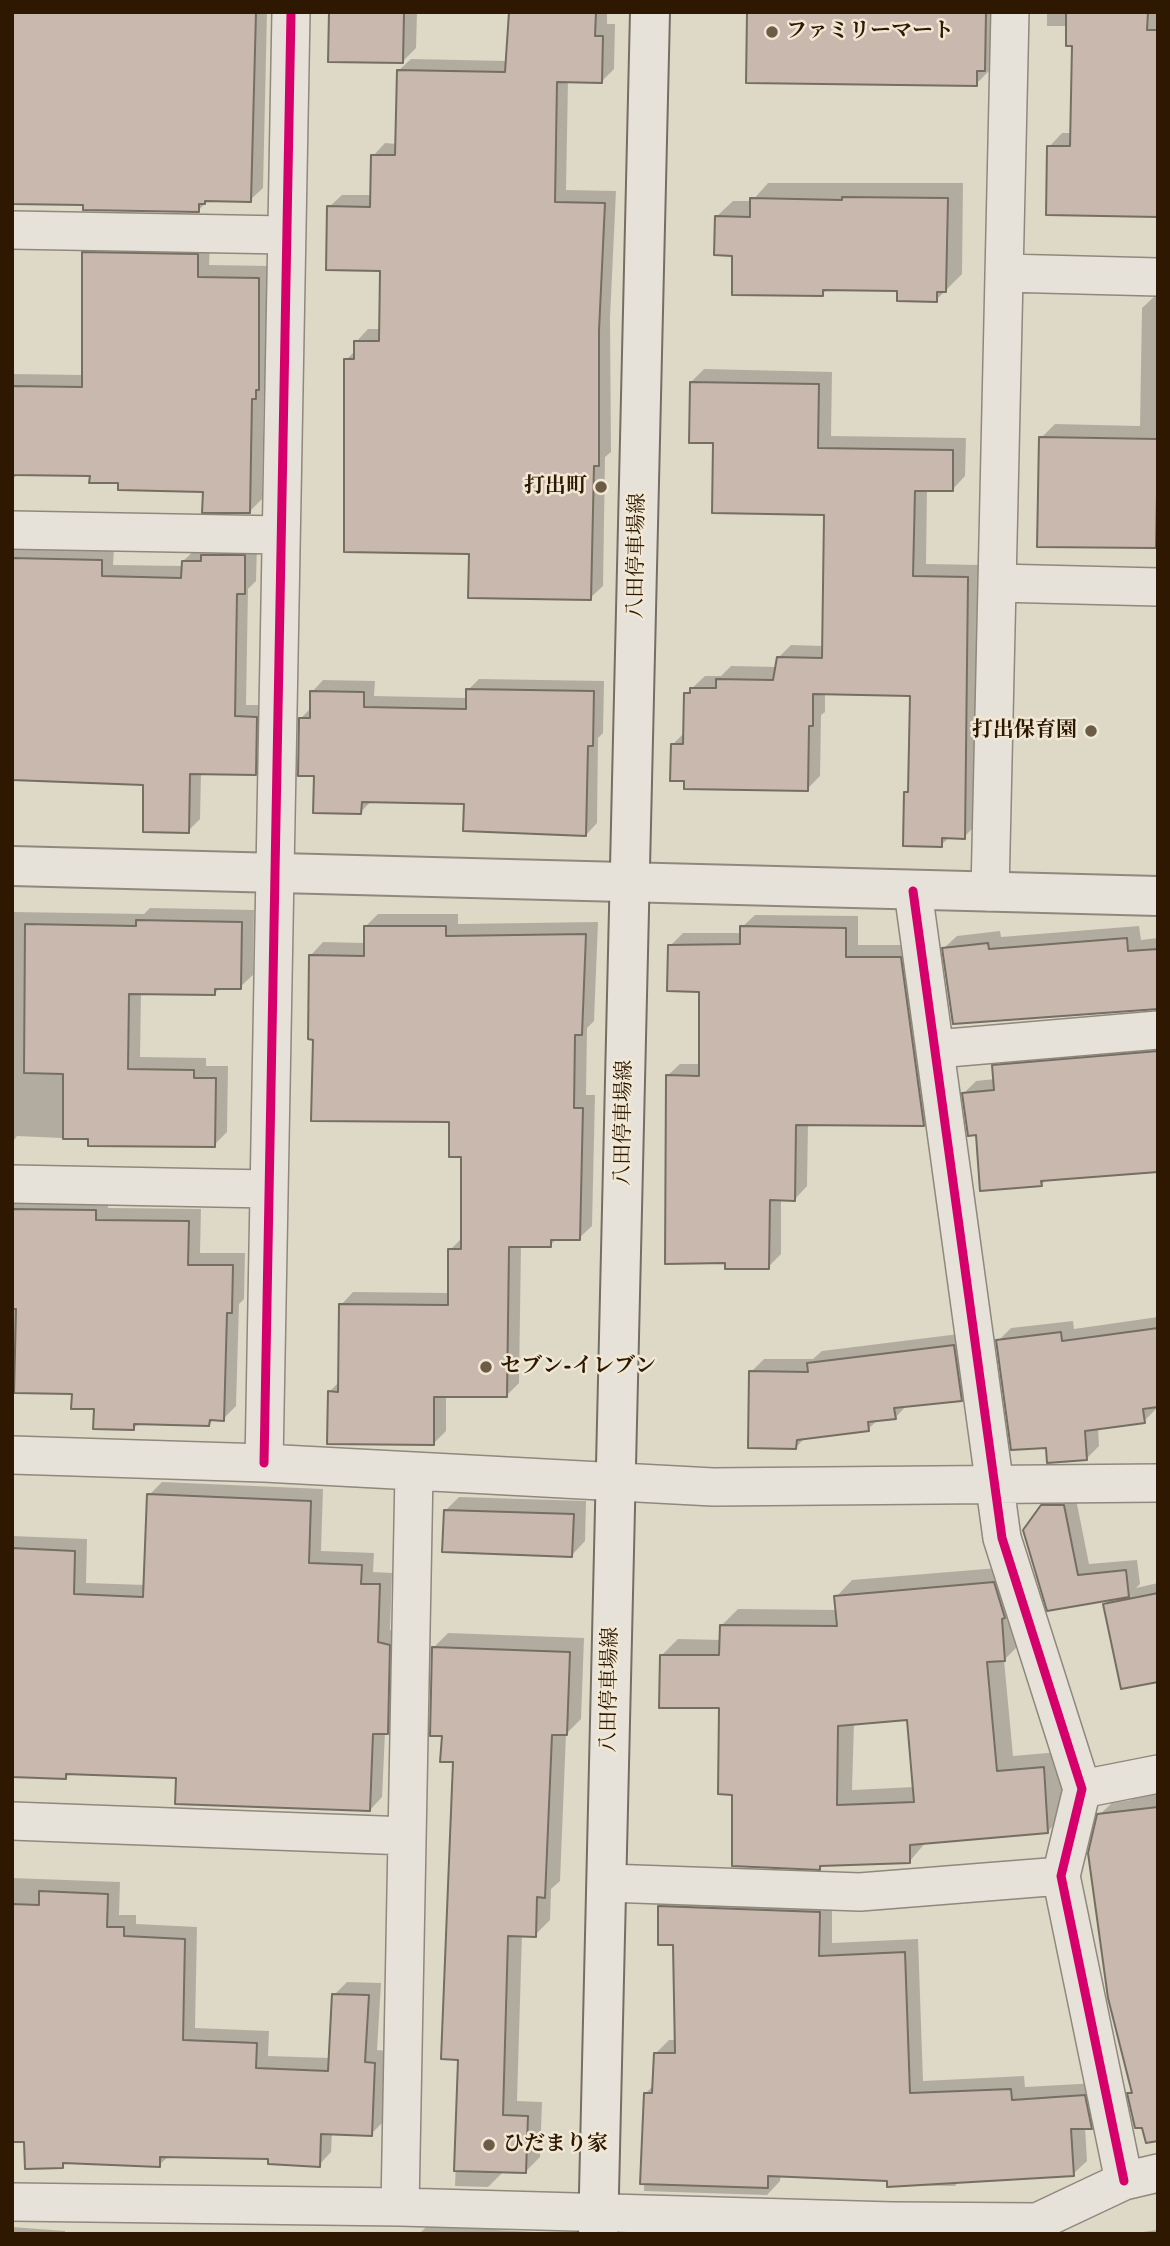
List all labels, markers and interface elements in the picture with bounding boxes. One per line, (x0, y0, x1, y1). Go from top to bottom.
place label: ファミリーマート (786, 19, 954, 45)
marker: ファミリーマート (764, 24, 780, 40)
place label: 打出町 (524, 474, 587, 500)
marker: 打出町 (593, 479, 609, 495)
street label: 八田停車場線 (624, 493, 652, 619)
place label: 打出保育園 (972, 718, 1077, 744)
marker: 打出保育園 (1083, 723, 1099, 739)
street label: 八田停車場線 (611, 1060, 639, 1186)
place label: セブン-イレブン (500, 1354, 656, 1380)
marker: セブン-イレブン (478, 1359, 494, 1375)
street label: 八田停車場線 (597, 1627, 625, 1753)
place label: ひだまり家 (503, 2132, 608, 2158)
marker: ひだまり家 (481, 2137, 497, 2153)

